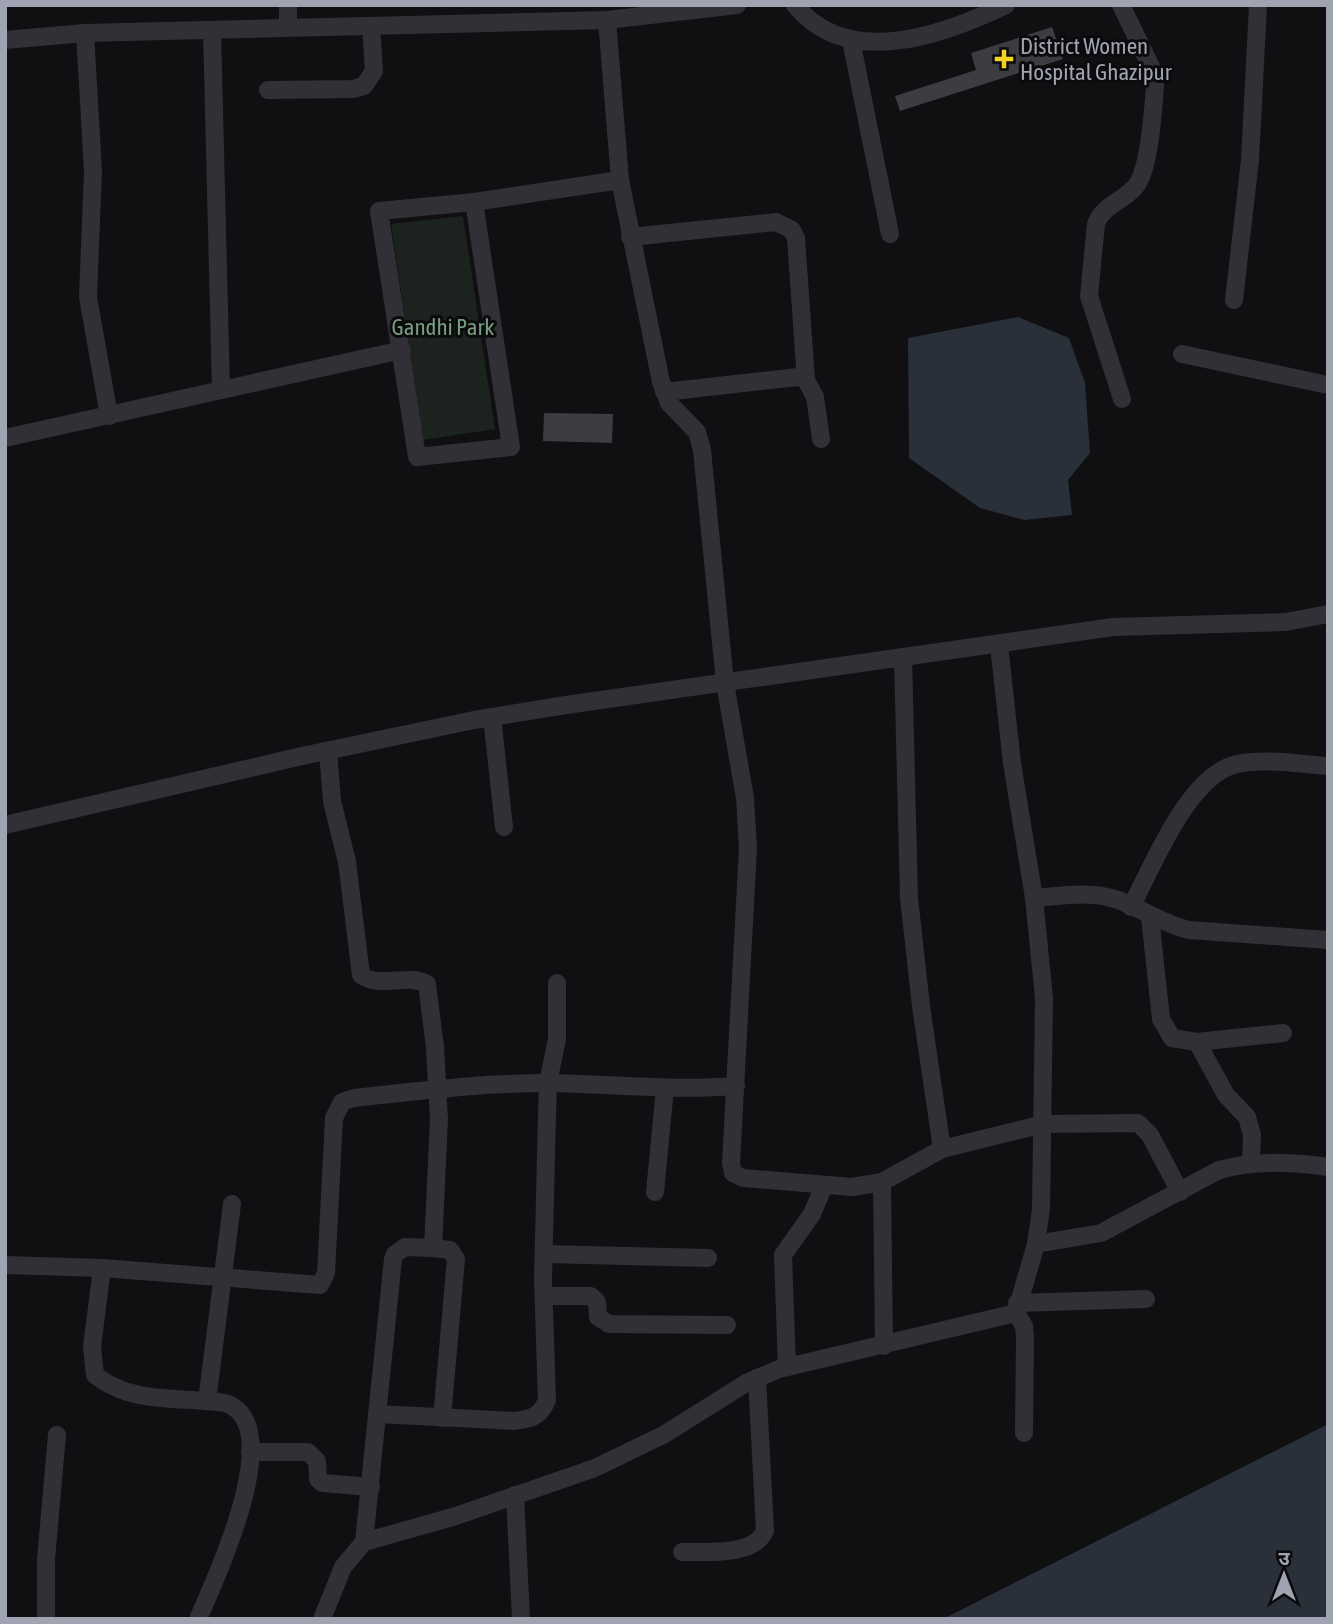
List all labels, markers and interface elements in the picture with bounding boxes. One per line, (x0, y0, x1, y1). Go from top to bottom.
place label: District Women Hospital Ghazipur (1020, 33, 1173, 85)
marker: District Women Hospital Ghazipur (994, 49, 1014, 69)
park label: Gandhi Park (392, 314, 494, 340)
north arrow (1249, 1540, 1319, 1610)
text: उ (1278, 1547, 1290, 1569)

